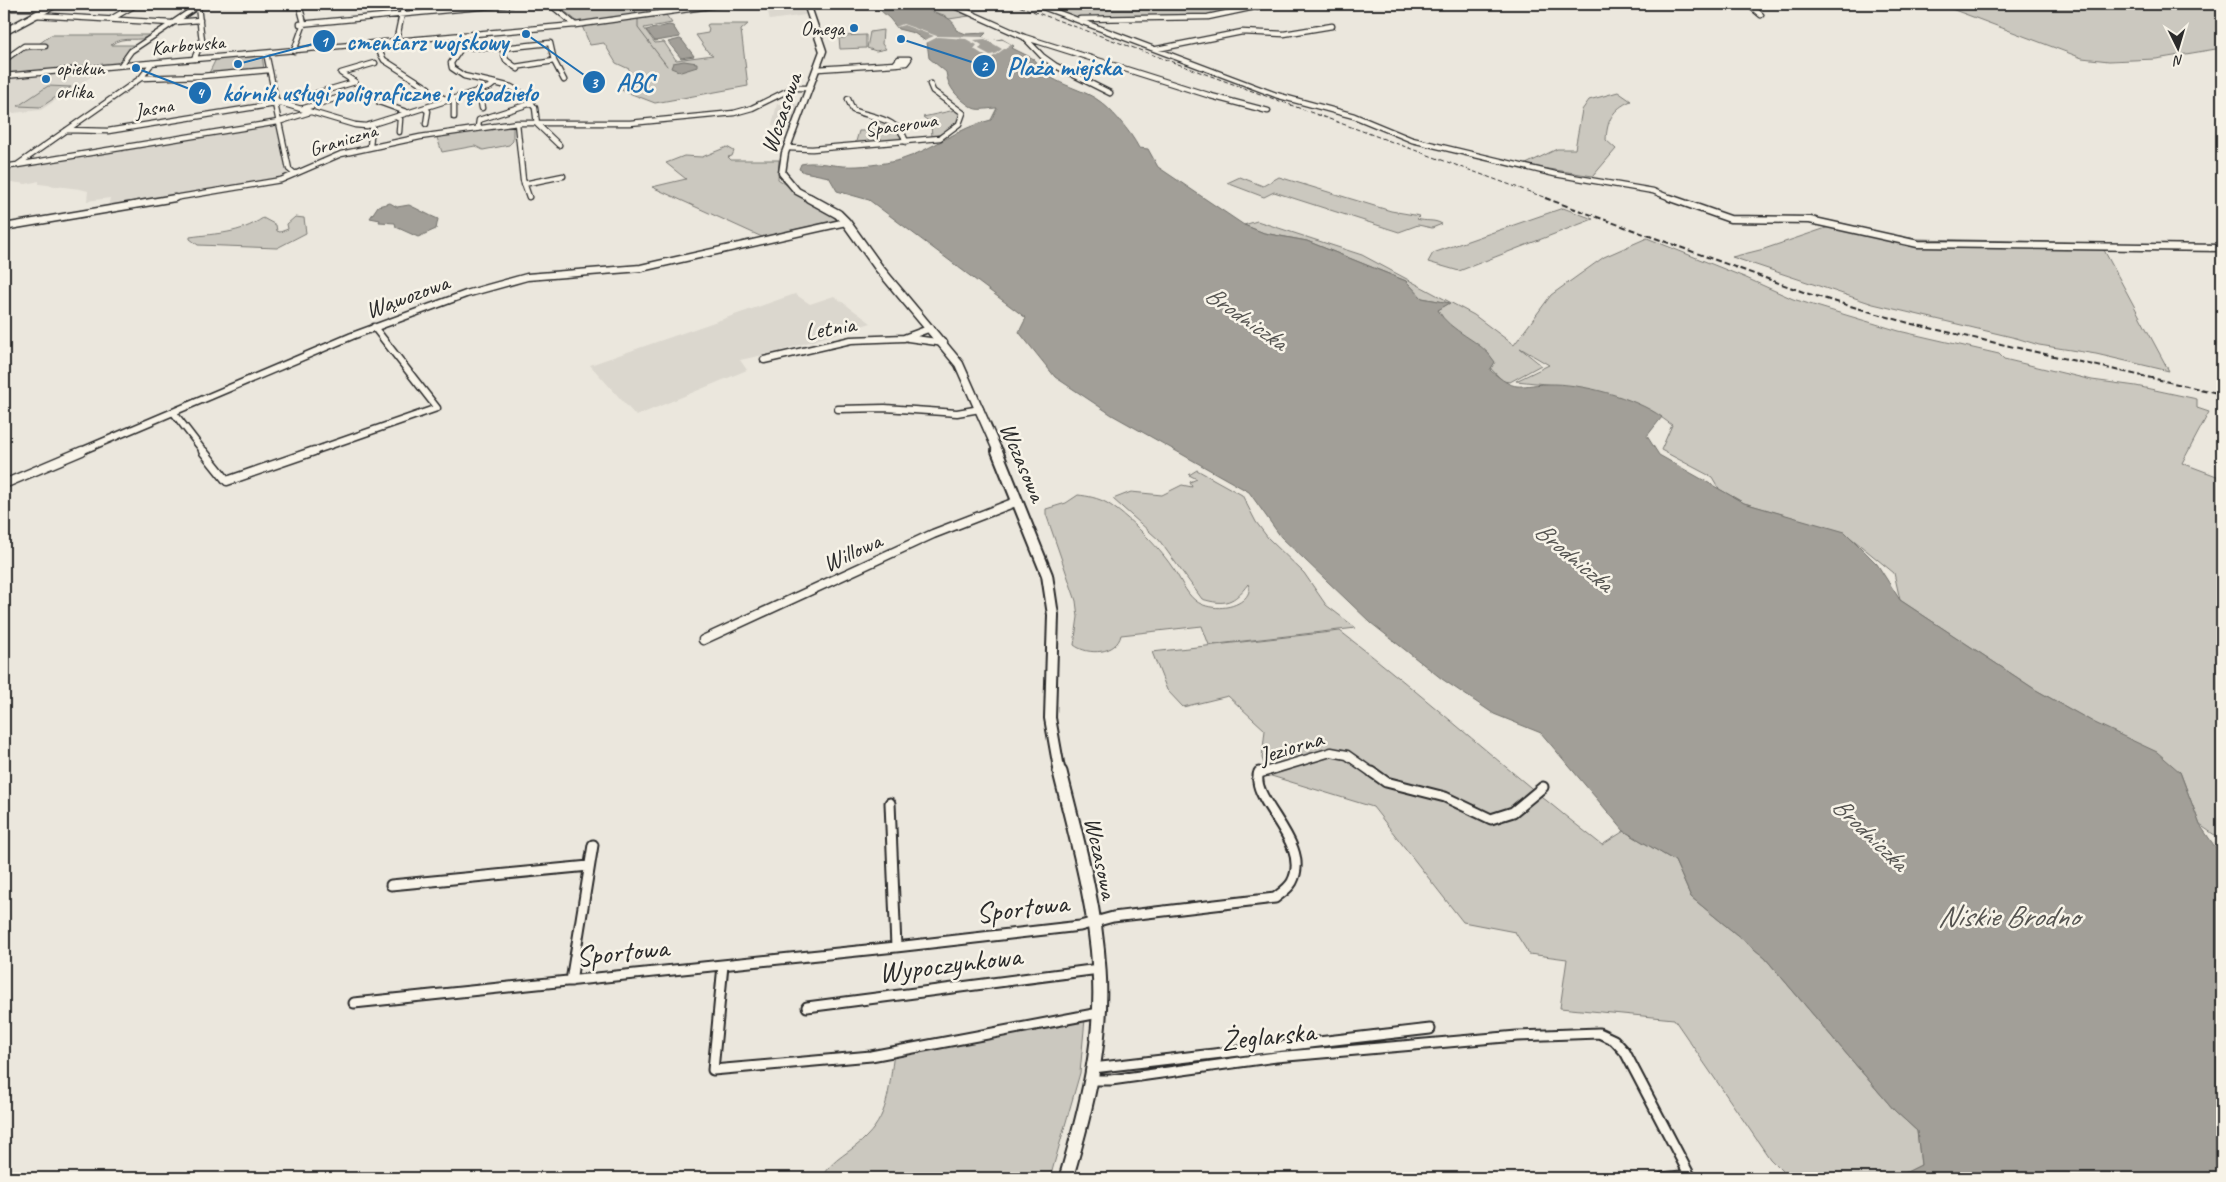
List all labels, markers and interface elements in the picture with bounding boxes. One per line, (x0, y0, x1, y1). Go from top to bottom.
place label: Omega (801, 16, 846, 41)
callout: cmentarz wojskowy (311, 21, 518, 61)
marker: Omega (848, 22, 860, 34)
north arrow (2154, 22, 2204, 72)
text: cmentarz wojskowy (346, 26, 510, 58)
street label: Karbowska (150, 29, 227, 61)
text: 1 (321, 33, 330, 52)
callout: Plaża miejska (972, 46, 1131, 86)
text: Plaża miejska (1007, 51, 1123, 83)
text: N (2172, 52, 2184, 70)
place label: opiekun orlika (56, 56, 106, 104)
text: 2 (981, 57, 989, 76)
callout: ABC (581, 62, 664, 102)
text: ABC (616, 67, 658, 99)
street label: Wczasowa (753, 67, 809, 157)
marker: opiekun orlika (40, 73, 52, 85)
callout: kórnik usługi poligraficzne i rękodzieło (187, 73, 547, 113)
text: 3 (591, 74, 599, 93)
text: kórnik usługi poligraficzne i rękodzieło (222, 77, 540, 109)
text: 4 (197, 84, 206, 103)
street label: Jasna (132, 92, 177, 124)
street label: Spacerowa (863, 107, 940, 142)
street label: Graniczna (306, 117, 382, 162)
street label: Wąwozowa (361, 266, 455, 325)
water label: Brodniczka (1199, 278, 1295, 359)
street label: Letnia (802, 308, 860, 347)
street label: Wczasowa (993, 418, 1054, 508)
water label: Brodniczka (1528, 515, 1622, 601)
street label: Willowa (818, 525, 888, 579)
street label: Jeziorna (1254, 723, 1328, 771)
water label: Brodniczka (1826, 790, 1916, 880)
street label: Wczasowa (1078, 814, 1125, 904)
street label: Sportowa (974, 884, 1073, 932)
water label: Niskie Brodno (1938, 897, 2084, 935)
street label: Sportowa (574, 928, 673, 975)
street label: Wypoczynkowa (877, 937, 1026, 991)
street label: Żeglarska (1219, 1012, 1320, 1059)

